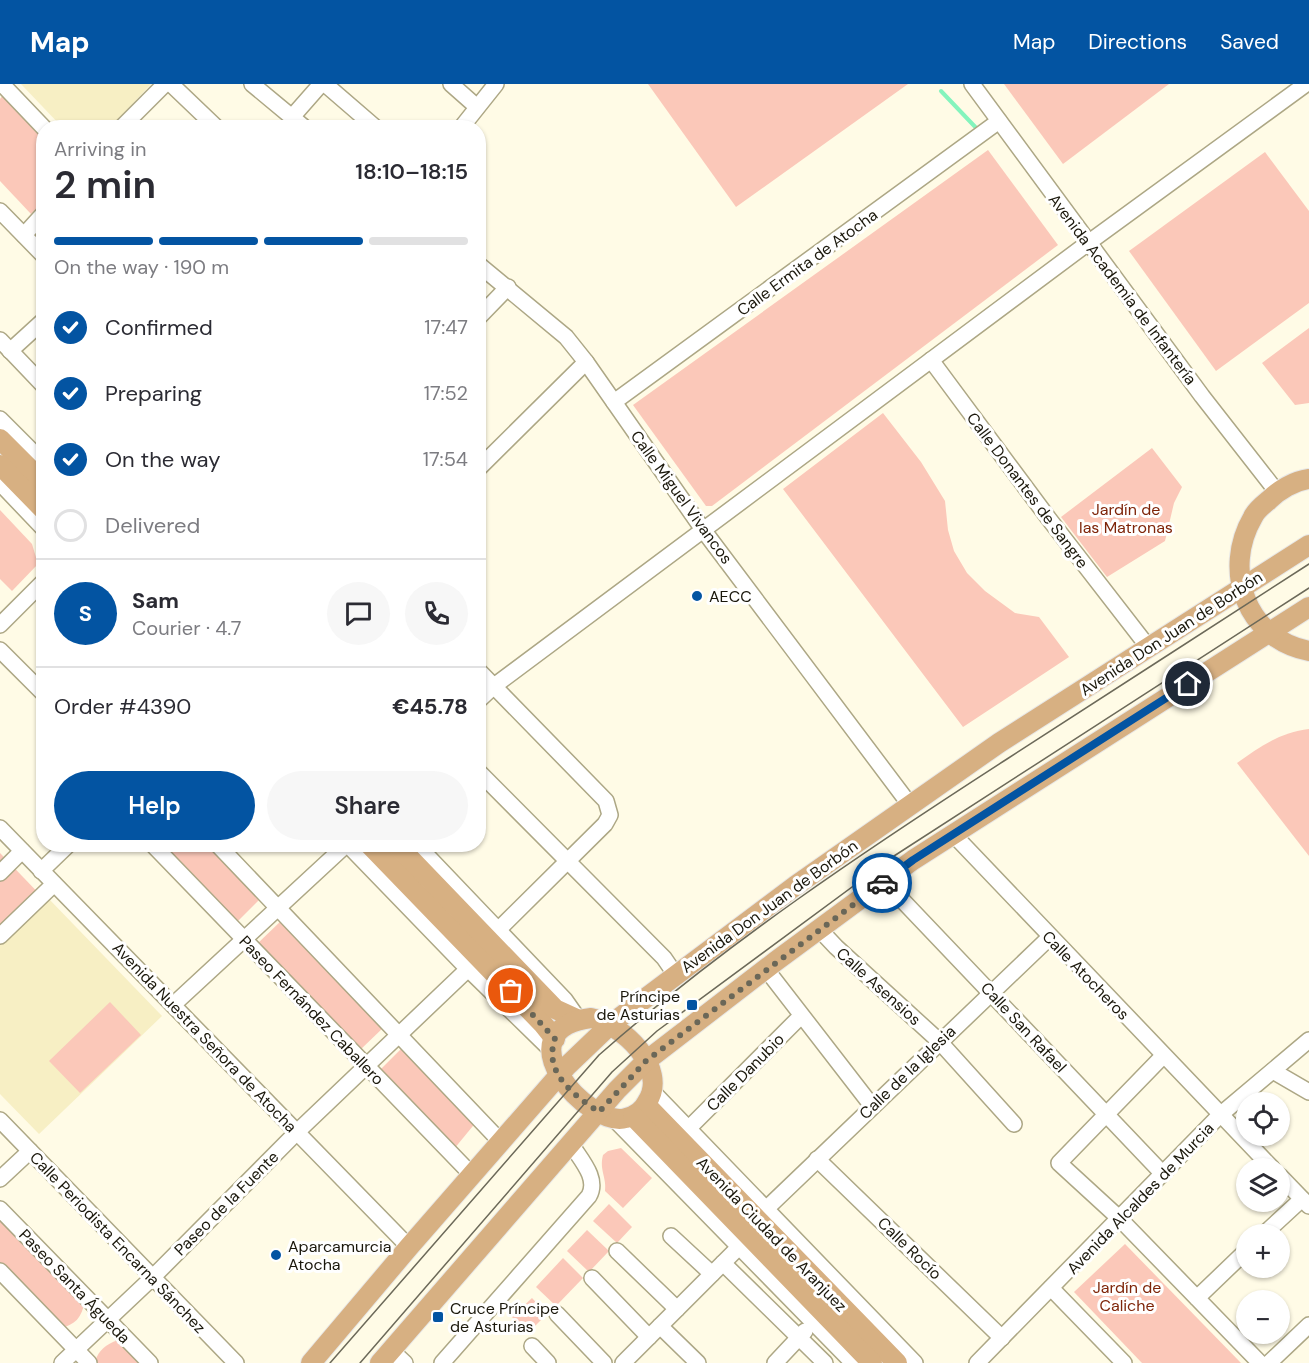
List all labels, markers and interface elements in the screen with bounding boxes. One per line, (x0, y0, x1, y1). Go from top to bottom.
text: Map (30, 24, 90, 61)
text: Map (1013, 28, 1055, 56)
text: Directions (1088, 28, 1187, 56)
text: Saved (1220, 28, 1279, 56)
text: Arriving in (54, 136, 146, 162)
text: 18:10–18:15 (355, 157, 468, 186)
text: 2 min (54, 159, 156, 210)
street label: Avenida Academia de Infantería (1044, 190, 1201, 389)
street label: Calle Ermita de Atocha (733, 204, 882, 321)
text: On the way · 190 m (54, 254, 229, 280)
icon: check (54, 311, 87, 344)
text: Confirmed (105, 313, 213, 342)
text: 17:47 (424, 314, 468, 340)
icon: check (54, 377, 87, 410)
text: Preparing (105, 379, 202, 408)
text: 17:52 (424, 380, 468, 406)
street label: Calle Donantes de Sangre (962, 408, 1093, 572)
street label: Calle Miguel Vivancos (626, 426, 737, 568)
icon: check (54, 443, 87, 476)
text: On the way (105, 445, 220, 474)
text: 17:54 (423, 446, 468, 472)
park label: Jardín de las Matronas (1079, 499, 1173, 538)
text: Delivered (105, 511, 200, 540)
street label: Avenida Don Juan de Borbón (1076, 567, 1266, 700)
button: chat (327, 582, 390, 645)
button: phone (405, 582, 468, 645)
text: Sam (132, 586, 179, 615)
place label: AECC (709, 586, 752, 607)
marker: AECC (690, 589, 704, 603)
text: S (79, 599, 92, 628)
text: Courier · 4.7 (132, 615, 241, 641)
pin (1162, 658, 1213, 709)
icon: home (1171, 667, 1204, 700)
text: Order #4390 (54, 692, 191, 721)
text: €45.78 (392, 692, 468, 721)
button: Help (54, 771, 255, 840)
button: Share (267, 771, 468, 840)
street label: Avenida Don Juan de Borbón (677, 835, 862, 978)
courier (852, 853, 912, 913)
icon: car (866, 867, 899, 900)
street label: Calle Atocheros (1038, 926, 1134, 1025)
street label: Paseo Fernández Caballero (235, 931, 389, 1089)
street label: Avenida Nuestra Señora de Atocha (108, 938, 301, 1137)
street label: Calle Asensios (832, 943, 925, 1030)
pin (485, 965, 536, 1016)
icon: bag (494, 974, 527, 1007)
street label: Calle San Rafael (976, 978, 1071, 1077)
place label: Príncipe de Asturias (596, 986, 680, 1025)
marker: Príncipe de Asturias (685, 998, 699, 1012)
street label: Calle de la Iglesia (855, 1021, 960, 1124)
street label: Calle Danubio (702, 1029, 789, 1116)
map controls (1236, 1092, 1290, 1344)
button: locate (1236, 1092, 1290, 1146)
street label: Avenida Alcaldes de Murcia (1062, 1118, 1219, 1279)
street label: Calle Periodista Encarna Sánchez (25, 1147, 210, 1338)
street label: Paseo de la Fuente (170, 1147, 283, 1260)
street label: Avenida Ciudad de Aranjuez (692, 1152, 851, 1316)
button: layers (1236, 1158, 1290, 1212)
street label: Calle Rocío (873, 1213, 946, 1284)
button: + (1236, 1224, 1290, 1278)
street label: Paseo Santa Águeda (14, 1225, 135, 1348)
place label: Aparcamurcia Atocha (288, 1236, 392, 1275)
marker: Aparcamurcia Atocha (269, 1248, 283, 1262)
park label: Jardín de Caliche (1093, 1277, 1161, 1316)
button: − (1236, 1290, 1290, 1344)
place label: Cruce Príncipe de Asturias (450, 1298, 559, 1337)
marker: Cruce Príncipe de Asturias (431, 1310, 445, 1324)

